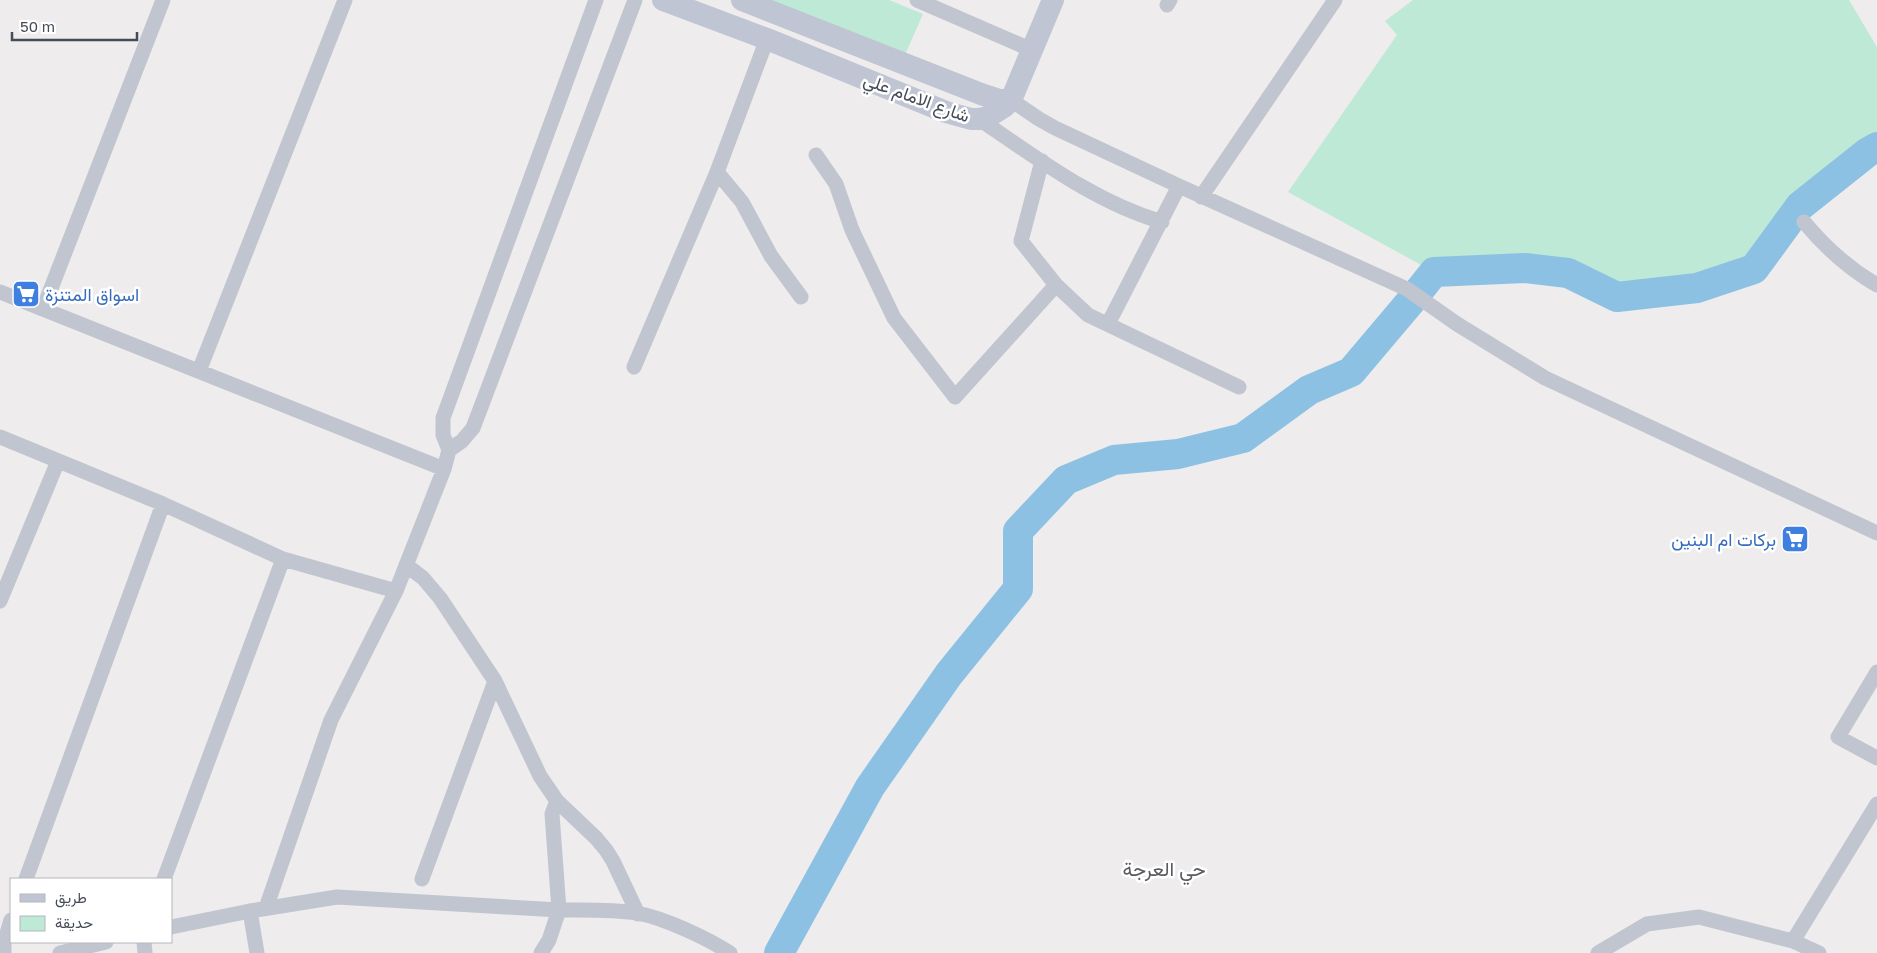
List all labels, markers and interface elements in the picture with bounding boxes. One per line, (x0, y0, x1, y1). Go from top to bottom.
scale bar (12, 10, 138, 42)
text: 50 m (20, 17, 55, 35)
street label: شارع الامام علي (859, 68, 973, 131)
supermarket icon: اسواق المتنزة (11, 279, 41, 309)
place label: اسواق المتنزة (45, 283, 139, 306)
supermarket icon: بركات ام البنين (1780, 524, 1810, 554)
place label: بركات ام البنين (1671, 528, 1776, 552)
district label: حي العرجة (1122, 856, 1206, 886)
legend (10, 878, 172, 943)
text: طريق (55, 888, 87, 908)
text: حديقة (55, 913, 93, 932)

